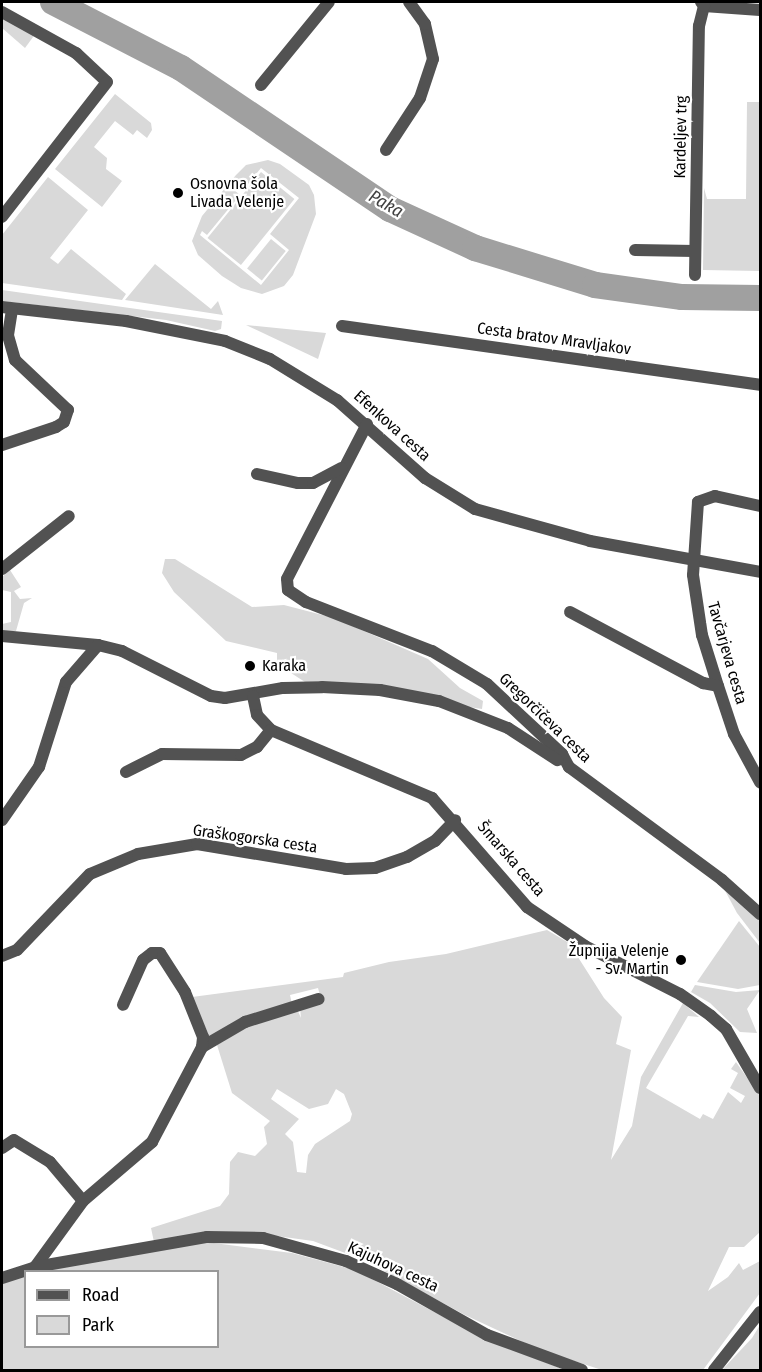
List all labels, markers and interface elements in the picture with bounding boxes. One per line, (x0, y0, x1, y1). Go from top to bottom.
street label: Kardeljev trg (671, 95, 691, 179)
place label: Osnovna šola Livada Velenje (190, 174, 284, 212)
marker: Osnovna šola Livada Velenje (171, 186, 185, 200)
water label: Paka (365, 186, 407, 222)
street label: Cesta bratov Mravljakov (476, 319, 632, 359)
street label: Efenkova cesta (350, 387, 434, 465)
street label: Tavčarjeva cesta (703, 599, 751, 707)
place label: Karaka (262, 656, 306, 676)
marker: Karaka (243, 659, 257, 673)
street label: Gregorčičeva cesta (495, 669, 595, 767)
street label: Šmarska cesta (473, 817, 549, 901)
street label: Graškogorska cesta (192, 821, 318, 857)
place label: Župnija Velenje - Sv. Martin (569, 941, 669, 979)
marker: Župnija Velenje - Sv. Martin (674, 953, 688, 967)
street label: Kajuhova cesta (345, 1238, 441, 1296)
legend (24, 1270, 219, 1348)
text: Road (82, 1284, 119, 1306)
text: Park (82, 1314, 114, 1336)

